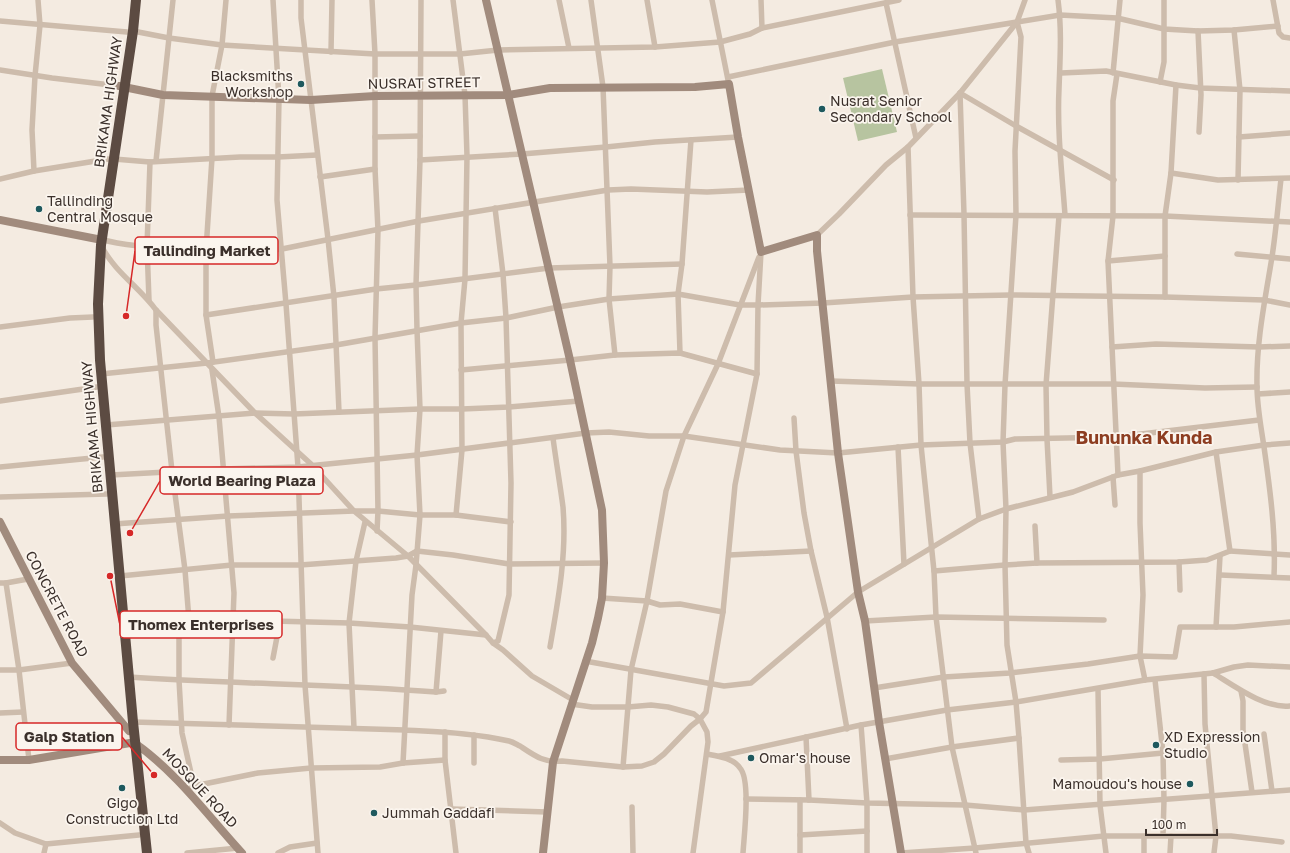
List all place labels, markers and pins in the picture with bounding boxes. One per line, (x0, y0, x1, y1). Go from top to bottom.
place label: Blacksmiths Workshop (210, 67, 293, 100)
marker: Blacksmiths Workshop (296, 79, 306, 89)
place label: Nusrat Senior Secondary School (830, 92, 952, 125)
marker: Nusrat Senior Secondary School (817, 104, 827, 114)
place label: Tallinding Central Mosque (47, 192, 153, 225)
marker: Tallinding Central Mosque (34, 204, 44, 214)
callout: Tallinding Market (135, 237, 278, 264)
callout: World Bearing Plaza (160, 467, 323, 494)
callout: Thomex Enterprises (120, 611, 282, 638)
callout: Galp Station (16, 723, 122, 750)
place label: XD Expression Studio (1164, 728, 1260, 761)
marker: XD Expression Studio (1151, 740, 1161, 750)
place label: Omar's house (759, 749, 851, 766)
marker: Omar's house (746, 753, 756, 763)
place label: Mamoudou's house (1052, 775, 1182, 792)
marker: Mamoudou's house (1185, 779, 1195, 789)
marker: Gigo Construction Ltd (117, 783, 127, 793)
place label: Gigo Construction Ltd (66, 794, 178, 827)
place label: Jummah Gaddafi (382, 804, 495, 821)
marker: Jummah Gaddafi (369, 808, 379, 818)

